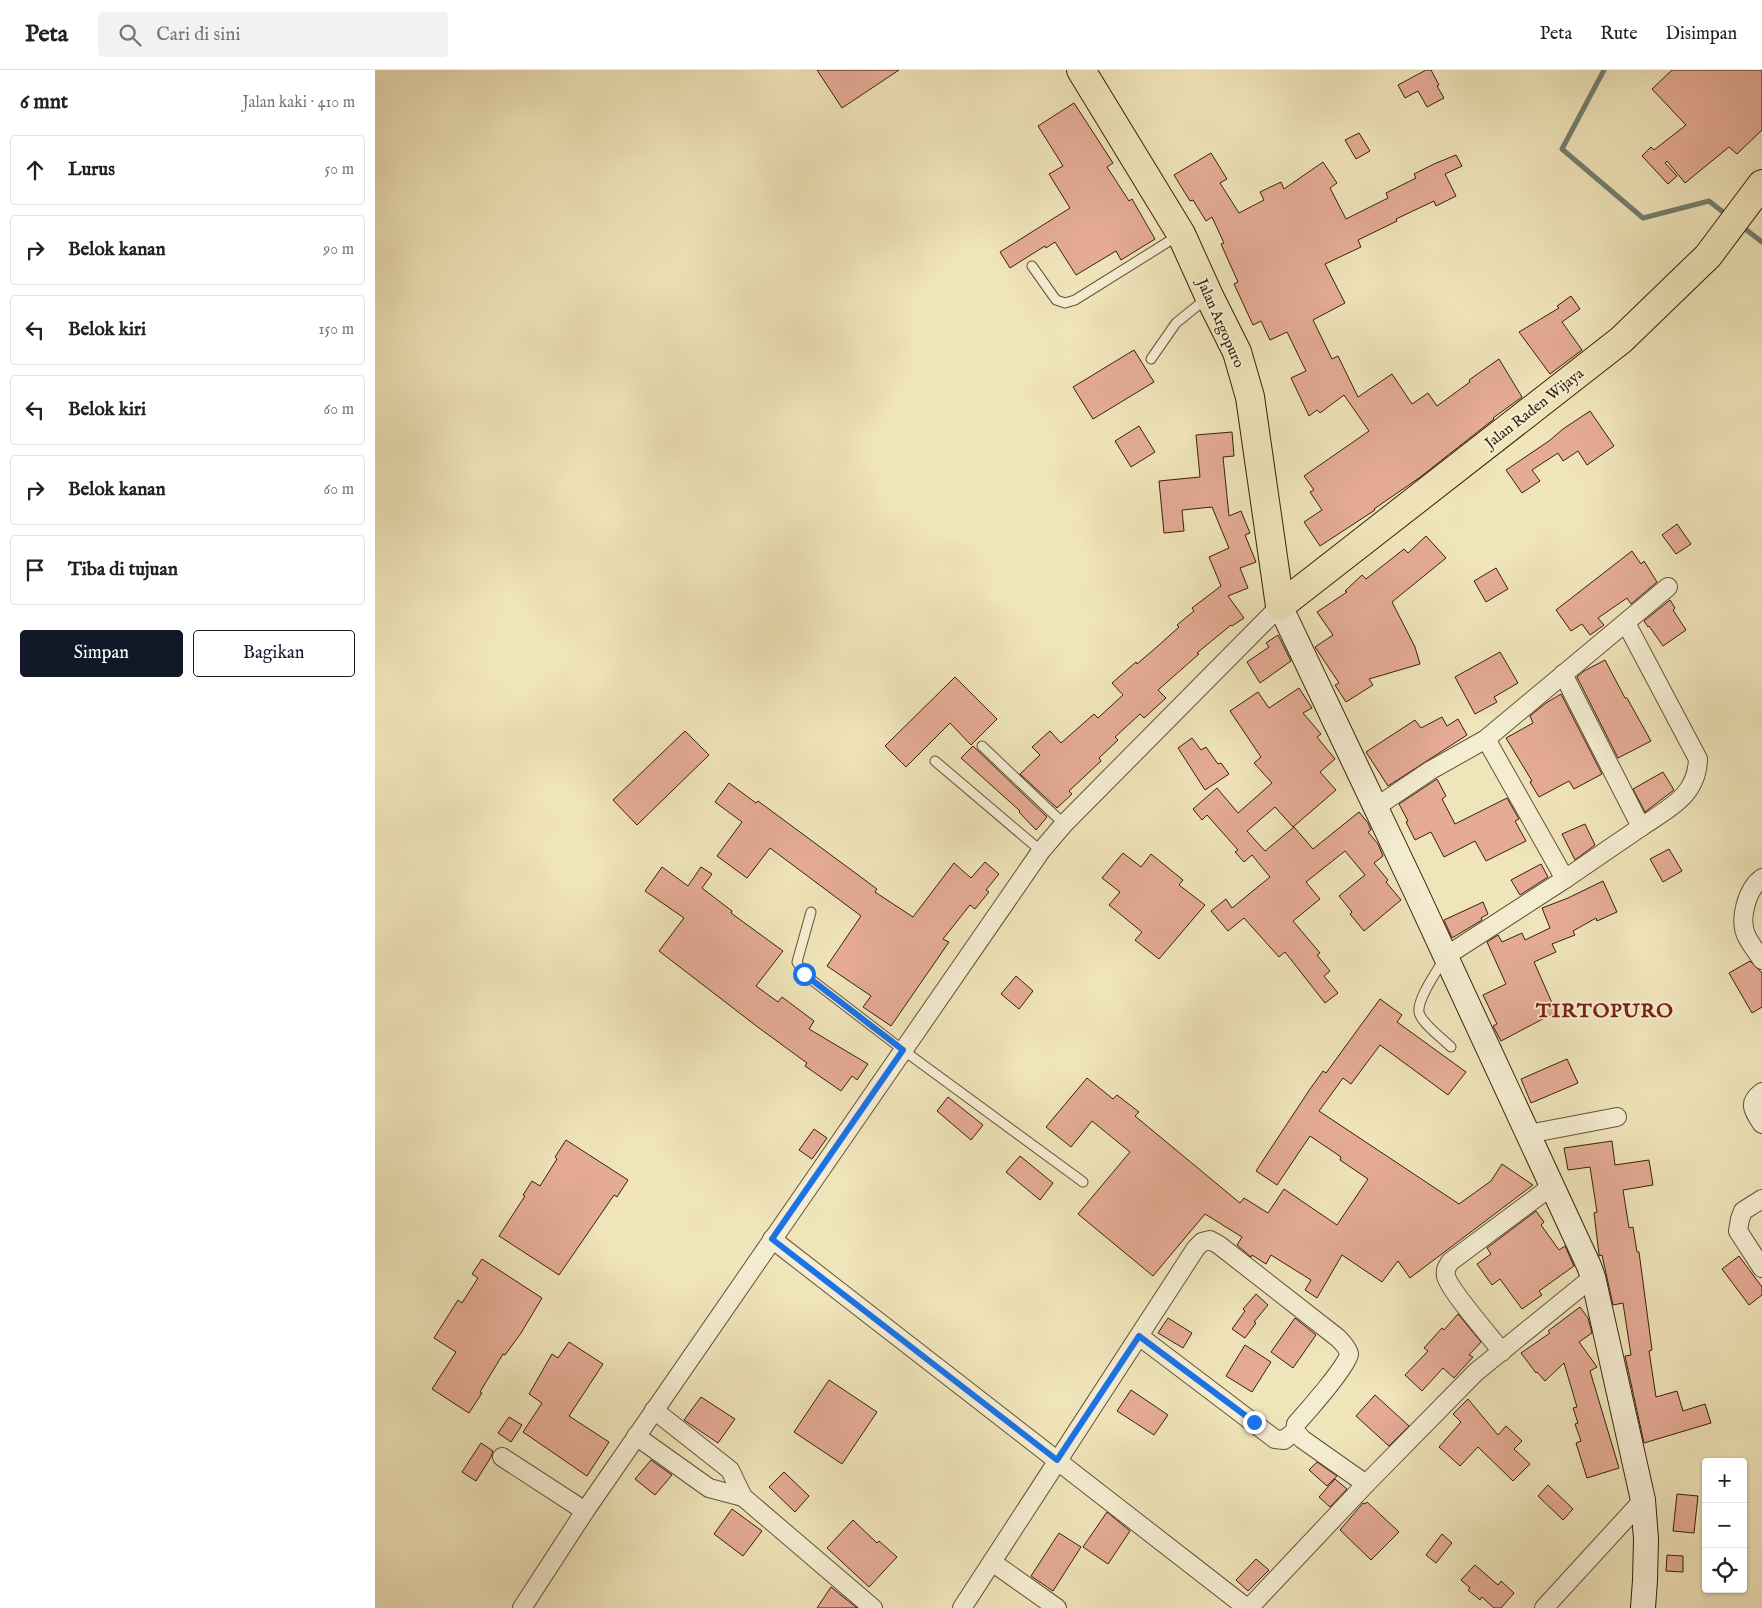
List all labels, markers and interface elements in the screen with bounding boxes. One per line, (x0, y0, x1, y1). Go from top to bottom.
search box (98, 12, 448, 57)
text: Peta (25, 19, 68, 50)
icon: search (116, 21, 144, 49)
text: Cari di sini (156, 23, 241, 47)
text: Peta (1540, 23, 1572, 46)
text: Rute (1600, 23, 1638, 46)
text: Disimpan (1666, 23, 1737, 46)
text: 6 mnt (20, 89, 68, 116)
text: Jalan kaki · 410 m (242, 93, 355, 113)
icon: ahead (21, 156, 49, 184)
text: Lurus (68, 158, 115, 182)
text: 50 m (325, 160, 354, 180)
icon: right (21, 236, 49, 264)
text: Belok kanan (68, 238, 166, 262)
text: 90 m (323, 240, 354, 260)
street label: Jalan Argopuro (1192, 274, 1249, 371)
icon: left (21, 316, 49, 344)
text: Belok kiri (68, 318, 146, 342)
text: 150 m (319, 320, 354, 340)
street label: Jalan Raden Wijaya (1480, 364, 1588, 454)
icon: left (21, 396, 49, 424)
text: Belok kiri (68, 398, 146, 422)
text: 60 m (324, 400, 354, 420)
icon: right (21, 476, 49, 504)
text: Belok kanan (68, 478, 166, 502)
text: 60 m (324, 480, 354, 500)
icon: arrive (21, 556, 49, 584)
text: Tiba di tujuan (68, 558, 178, 582)
button: Simpan (20, 630, 183, 677)
button: Bagikan (193, 630, 355, 677)
route start (793, 963, 816, 986)
district label: TIRTOPURO (1535, 999, 1674, 1024)
route end (1243, 1411, 1266, 1434)
map controls (1702, 1458, 1747, 1593)
button: + (1702, 1458, 1747, 1503)
button: − (1702, 1503, 1747, 1548)
button: locate (1702, 1548, 1747, 1593)

